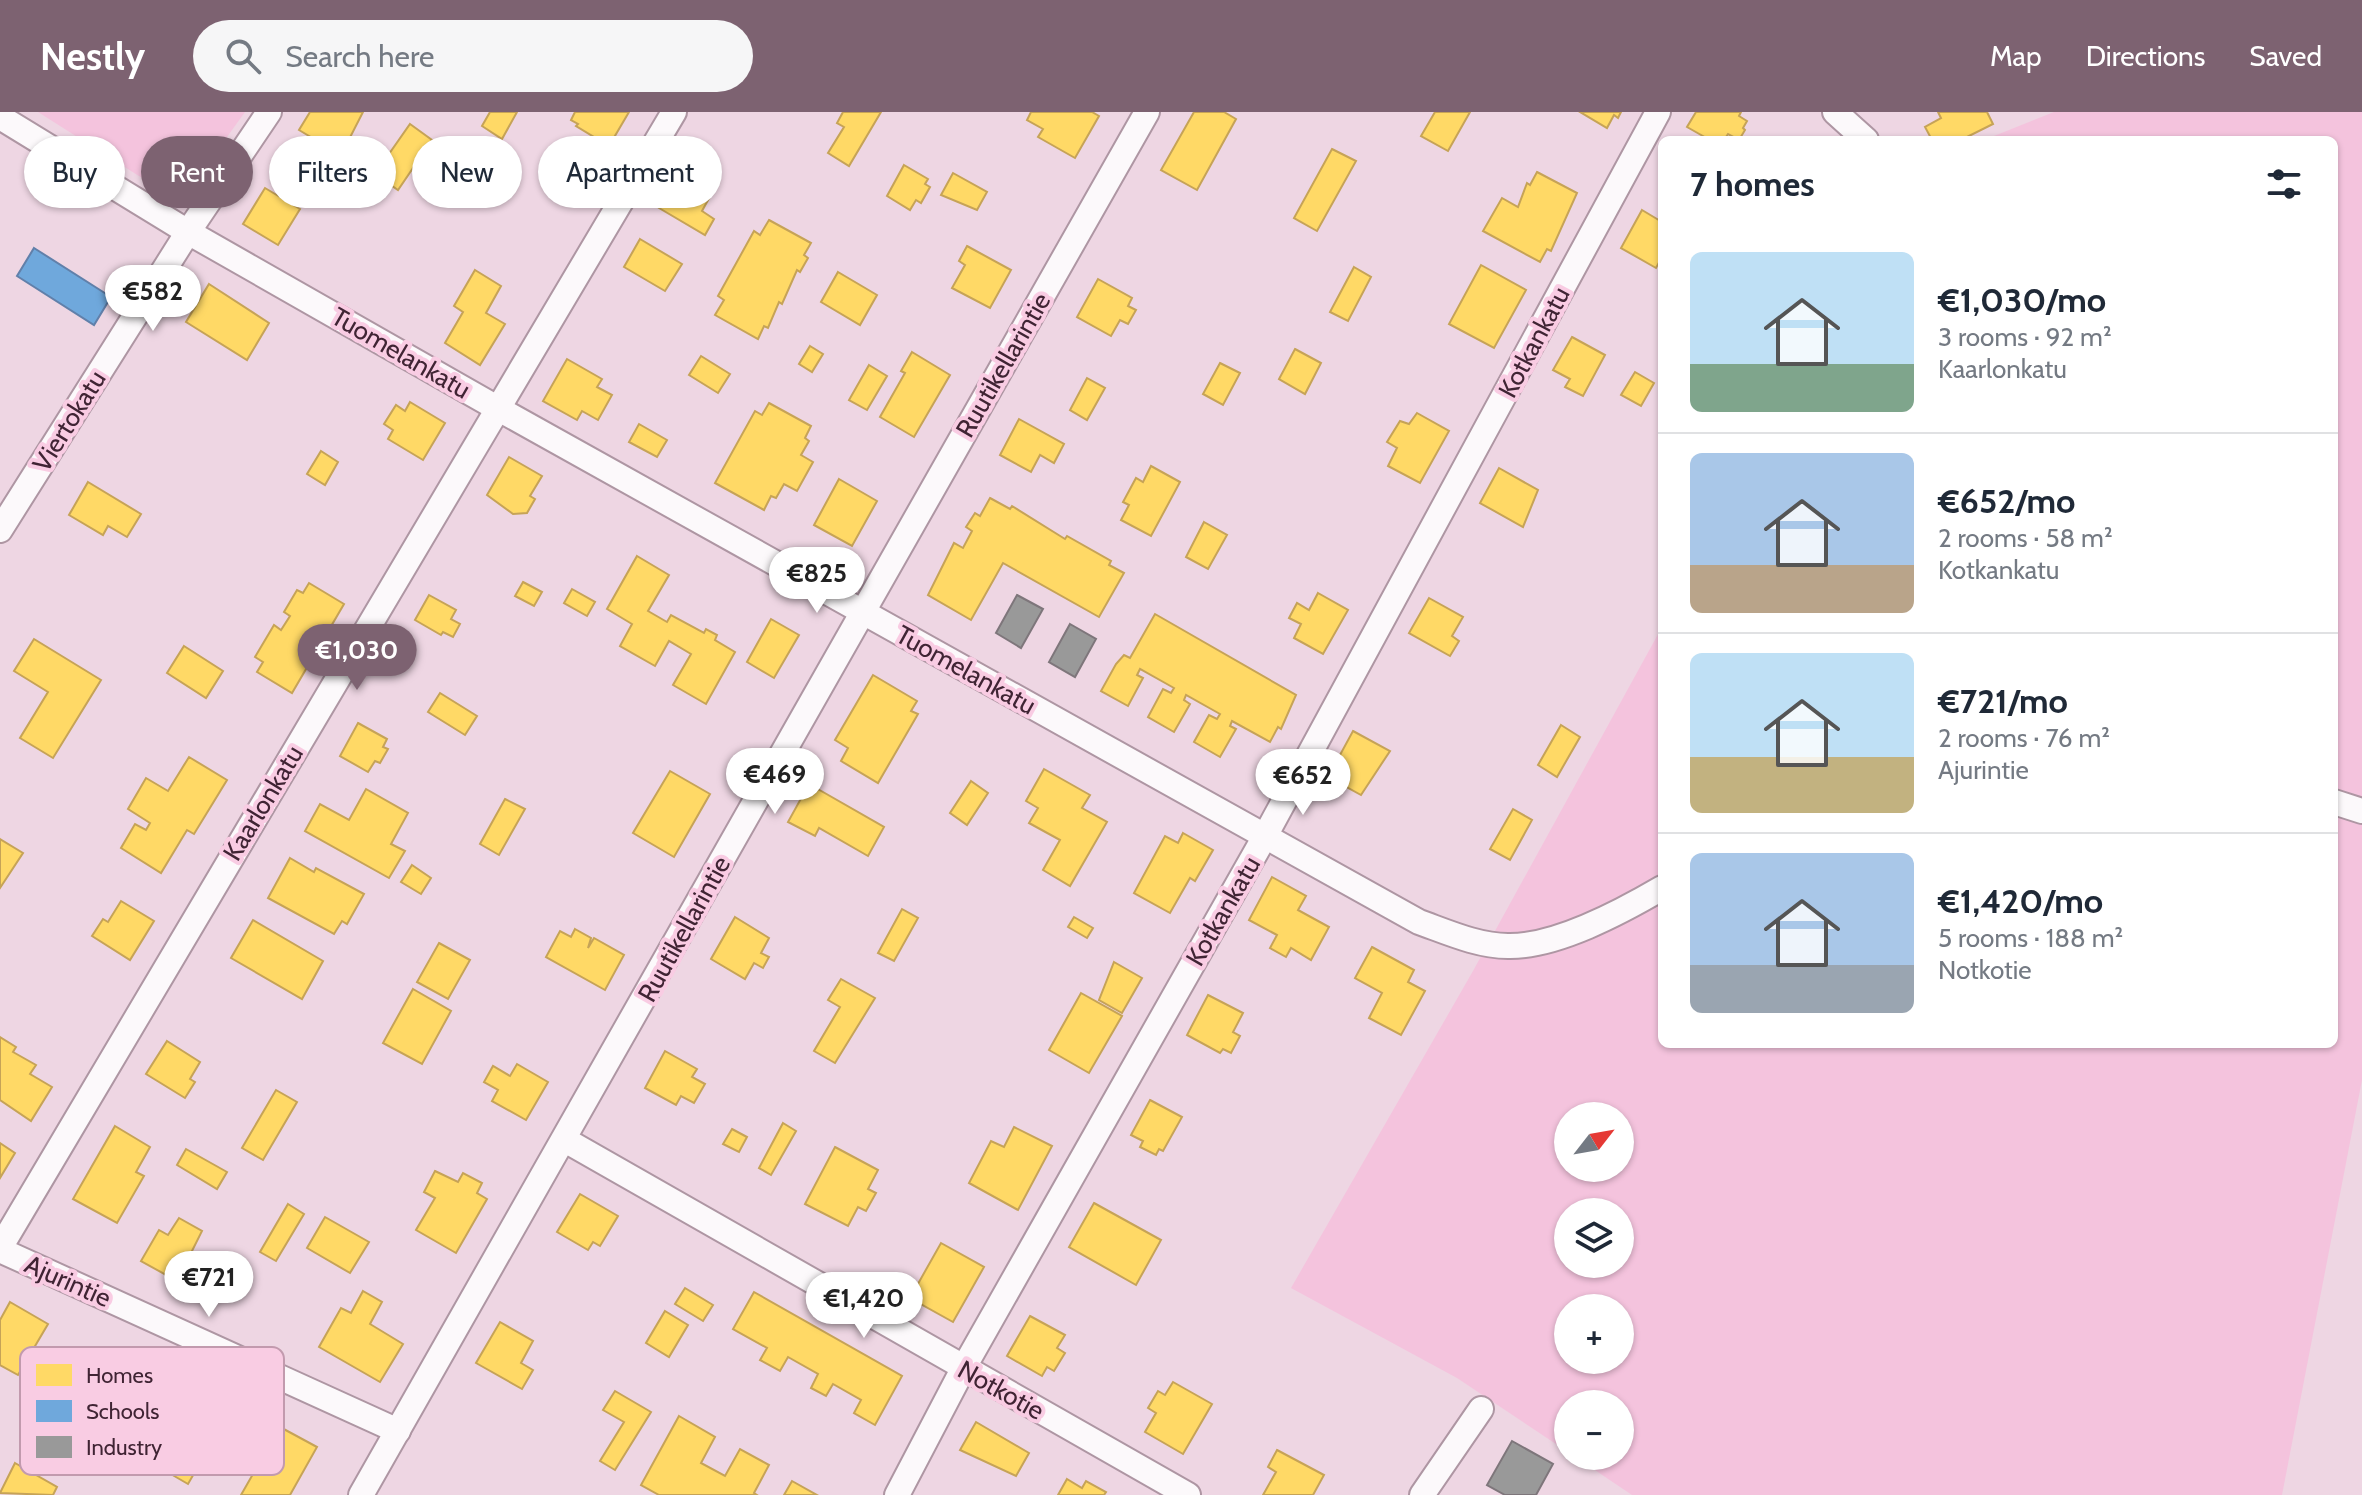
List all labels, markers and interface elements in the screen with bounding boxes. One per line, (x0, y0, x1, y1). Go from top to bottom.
search box (193, 20, 753, 92)
text: Nestly (40, 33, 145, 80)
icon: search (221, 34, 265, 78)
text: Search here (285, 38, 434, 75)
text: Map (1990, 39, 2042, 73)
text: Directions (2086, 39, 2205, 73)
text: Saved (2249, 39, 2322, 73)
chip: Buy (24, 136, 125, 208)
chip: Rent (141, 136, 253, 208)
chip: Filters (269, 136, 396, 208)
chip: New (412, 136, 522, 208)
chip: Apartment (538, 136, 722, 208)
icon: filters (2262, 162, 2306, 206)
text: 7 homes (1690, 163, 1815, 205)
pin: €582 (106, 265, 200, 333)
text: €582 (123, 275, 183, 307)
text: €1,030/mo (1938, 279, 2106, 321)
street label: Kotkankatu (1491, 281, 1577, 403)
icon: home (1754, 284, 1850, 380)
street label: Ruutikellarintie (949, 287, 1057, 443)
street label: Tuomelankatu (326, 300, 476, 406)
text: 3 rooms · 92 m² (1938, 321, 2112, 353)
text: Kaarlonkatu (1938, 353, 2067, 385)
street label: Viertokatu (25, 365, 113, 477)
text: €652/mo (1938, 480, 2075, 522)
icon: home (1754, 485, 1850, 581)
text: 2 rooms · 58 m² (1938, 522, 2113, 554)
pin: €825 (770, 547, 864, 615)
text: Kotkankatu (1938, 554, 2059, 586)
text: €825 (787, 557, 847, 589)
street label: Tuomelankatu (890, 618, 1042, 722)
pin: €1,030 (292, 624, 422, 692)
text: €1,030 (316, 634, 398, 666)
text: €721/mo (1938, 680, 2068, 722)
icon: home (1754, 685, 1850, 781)
text: 2 rooms · 76 m² (1938, 722, 2110, 754)
street label: Kaarlonkatu (216, 740, 310, 866)
pin: €469 (728, 748, 822, 816)
pin: €652 (1256, 749, 1350, 817)
text: Ajurintie (1938, 754, 2029, 786)
text: €469 (744, 758, 806, 790)
text: €652 (1274, 759, 1333, 791)
street label: Kotkankatu (1179, 850, 1267, 972)
street label: Ruutikellarintie (631, 851, 737, 1007)
text: €1,420/mo (1938, 880, 2103, 922)
icon: home (1754, 885, 1850, 981)
text: 5 rooms · 188 m² (1938, 922, 2123, 954)
text: Notkotie (1938, 954, 2032, 986)
north arrow (1554, 1102, 1634, 1182)
map controls (1554, 1102, 1634, 1470)
button: layers (1554, 1198, 1634, 1278)
street label: Ajurintie (20, 1248, 116, 1314)
pin: €721 (162, 1251, 256, 1319)
text: €721 (182, 1261, 236, 1293)
pin: €1,420 (799, 1272, 929, 1340)
text: €1,420 (824, 1282, 904, 1314)
button: + (1554, 1294, 1634, 1374)
legend (20, 1347, 284, 1475)
street label: Notkotie (952, 1353, 1050, 1427)
text: Homes (86, 1362, 153, 1389)
button: − (1554, 1390, 1634, 1470)
text: Schools (86, 1398, 159, 1425)
text: Industry (86, 1434, 162, 1461)

